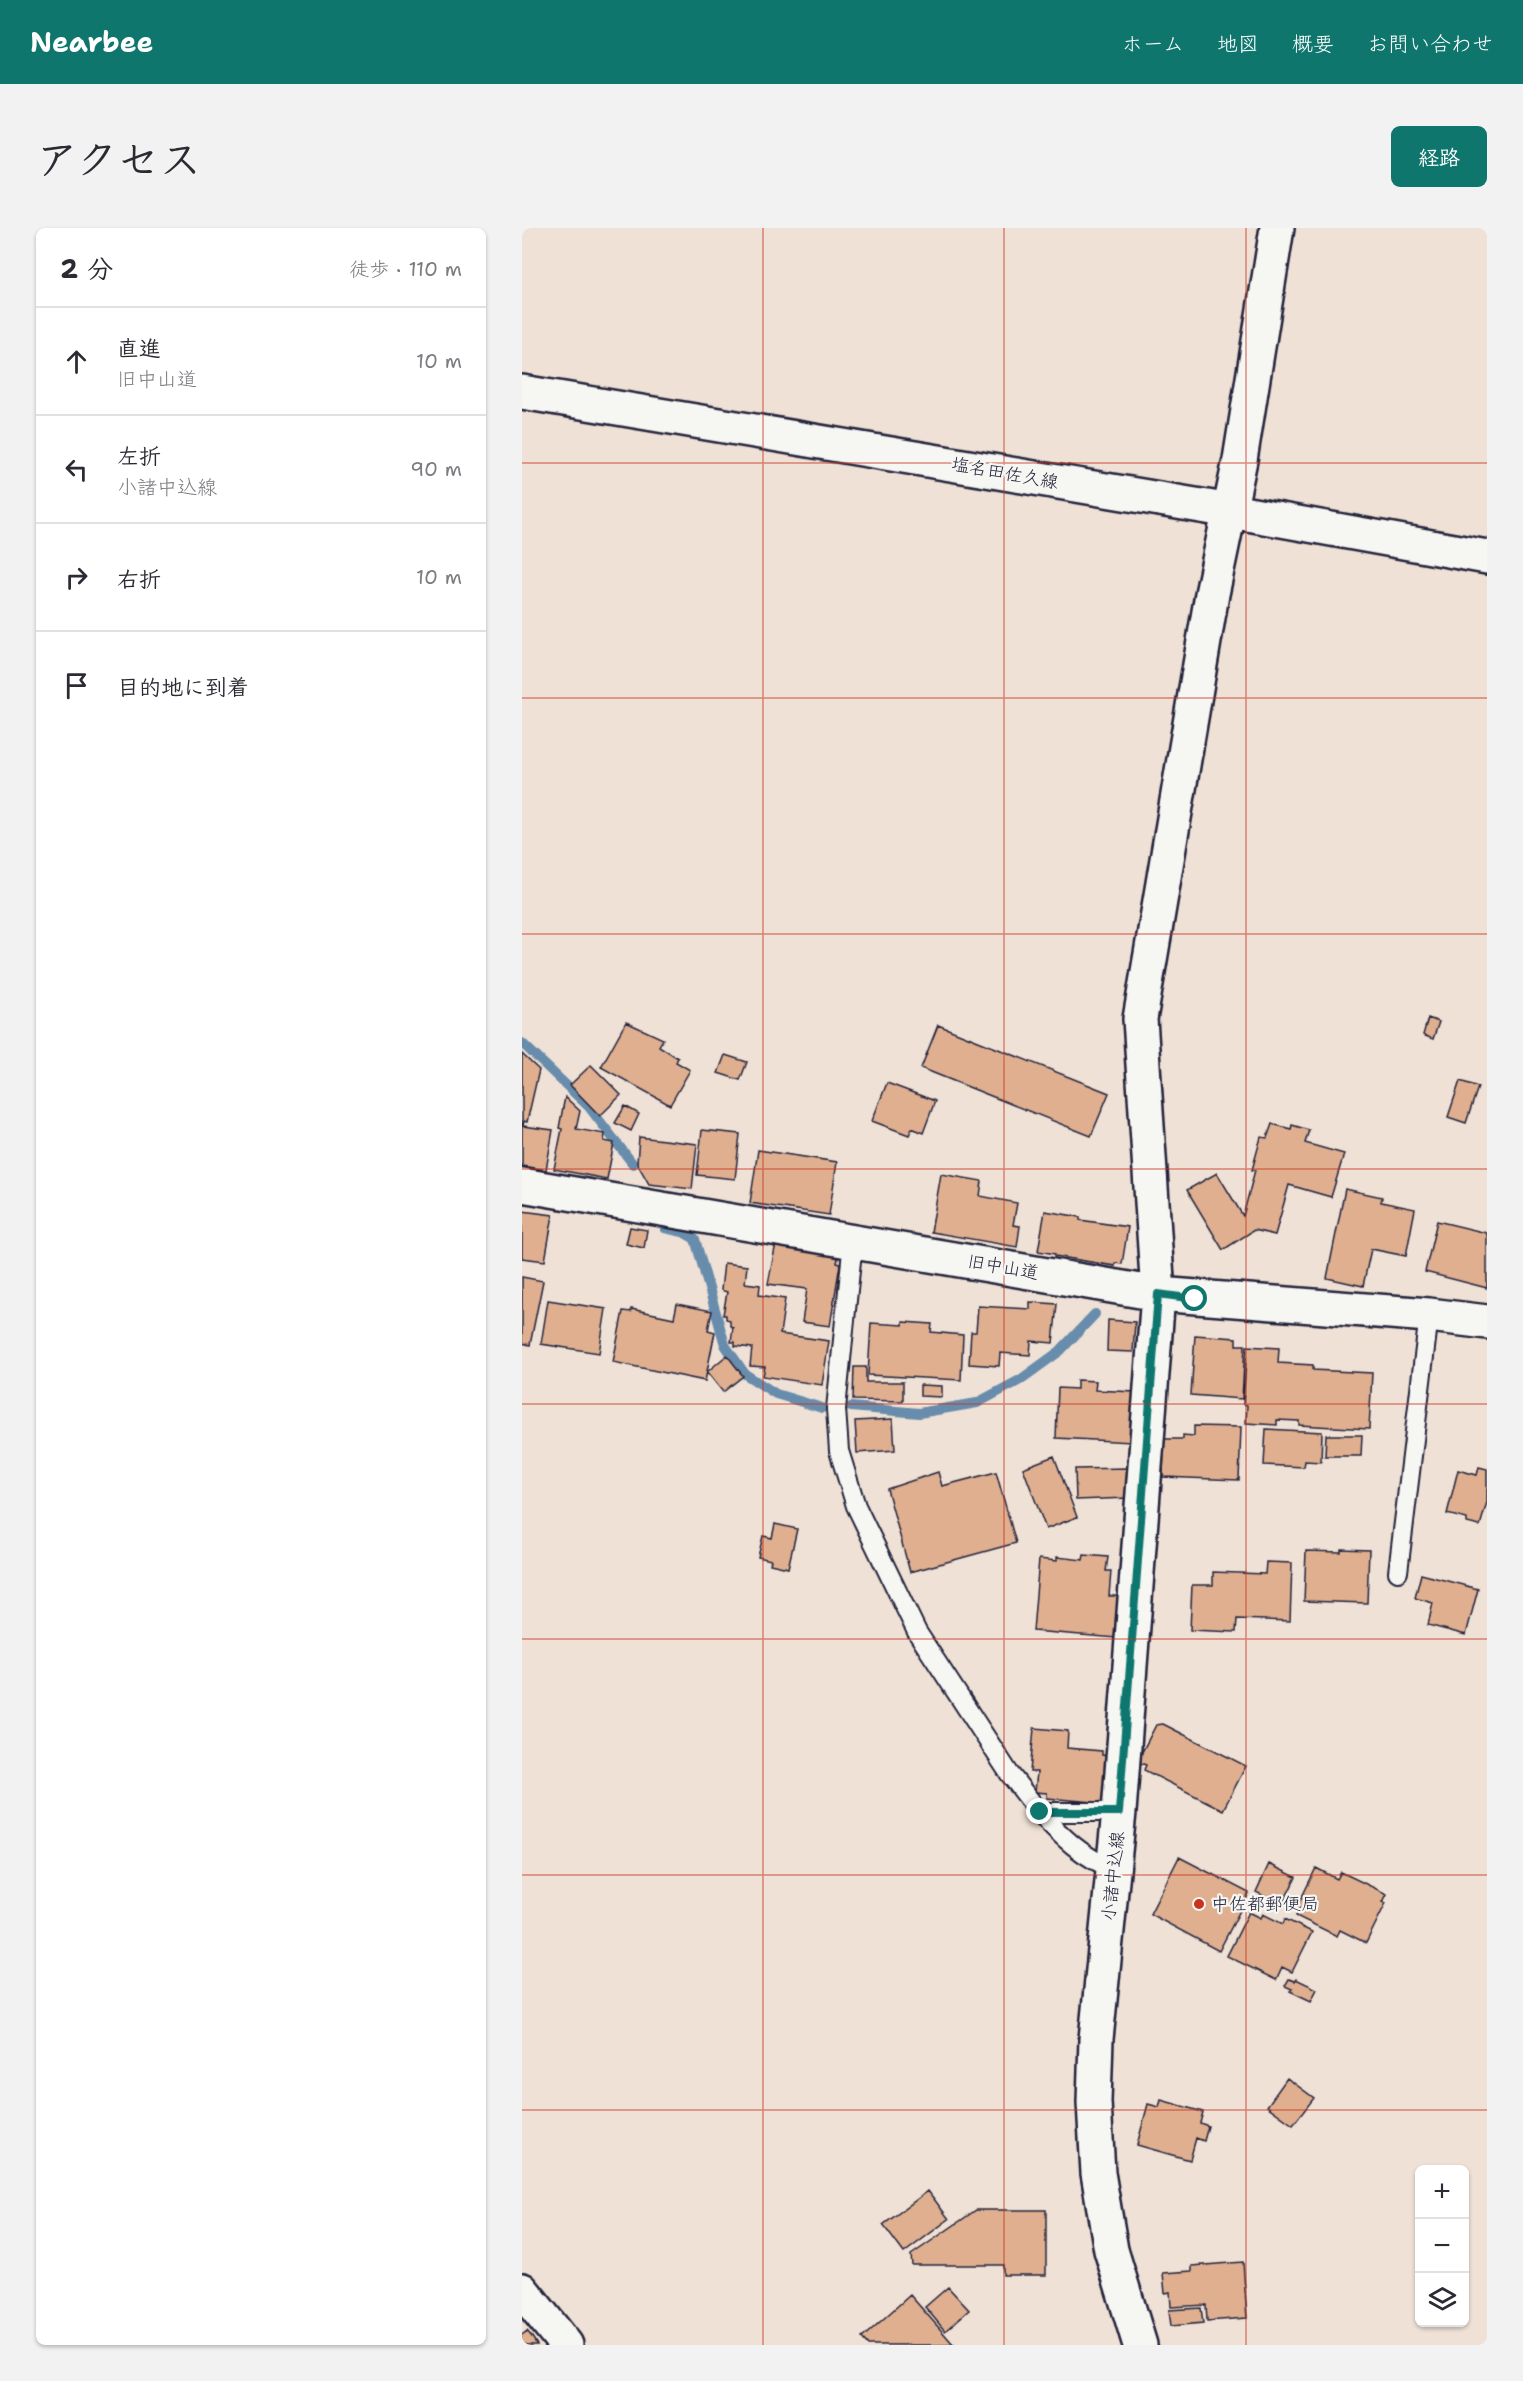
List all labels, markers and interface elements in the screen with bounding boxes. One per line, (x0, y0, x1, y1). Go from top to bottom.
text: Nearbee (30, 23, 153, 61)
text: ホーム (1122, 30, 1184, 58)
text: 地図 (1217, 30, 1259, 58)
text: 概要 (1292, 30, 1334, 58)
text: お問い合わせ (1367, 30, 1493, 58)
button: 経路 (1391, 126, 1487, 187)
text: アクセス (36, 131, 201, 187)
text: 2 分 (60, 251, 113, 286)
text: 徒歩 · 110 m (349, 256, 462, 282)
text: 直進 (117, 334, 161, 363)
icon: ahead (60, 345, 93, 378)
text: 10 m (416, 348, 462, 374)
text: 旧中山道 (117, 366, 197, 392)
text: 左折 (117, 442, 161, 471)
street label: 塩名田佐久線 (950, 452, 1060, 494)
icon: left (60, 453, 93, 486)
text: 90 m (410, 456, 462, 482)
text: 小諸中込線 (117, 474, 217, 500)
icon: right (60, 561, 93, 594)
text: 10 m (416, 564, 462, 590)
text: 右折 (117, 565, 161, 594)
icon: arrive (60, 669, 93, 702)
text: 目的地に到着 (117, 673, 249, 702)
street label: 旧中山道 (965, 1249, 1041, 1285)
route start (1181, 1285, 1207, 1311)
route end (1026, 1798, 1052, 1824)
street label: 小諸中込線 (1096, 1830, 1130, 1922)
place label: 中佐都郵便局 (1211, 1892, 1319, 1916)
marker: 中佐都郵便局 (1192, 1897, 1206, 1911)
map controls (1415, 2165, 1469, 2327)
button: + (1415, 2165, 1469, 2219)
button: − (1415, 2219, 1469, 2273)
button: layers (1415, 2273, 1469, 2327)

